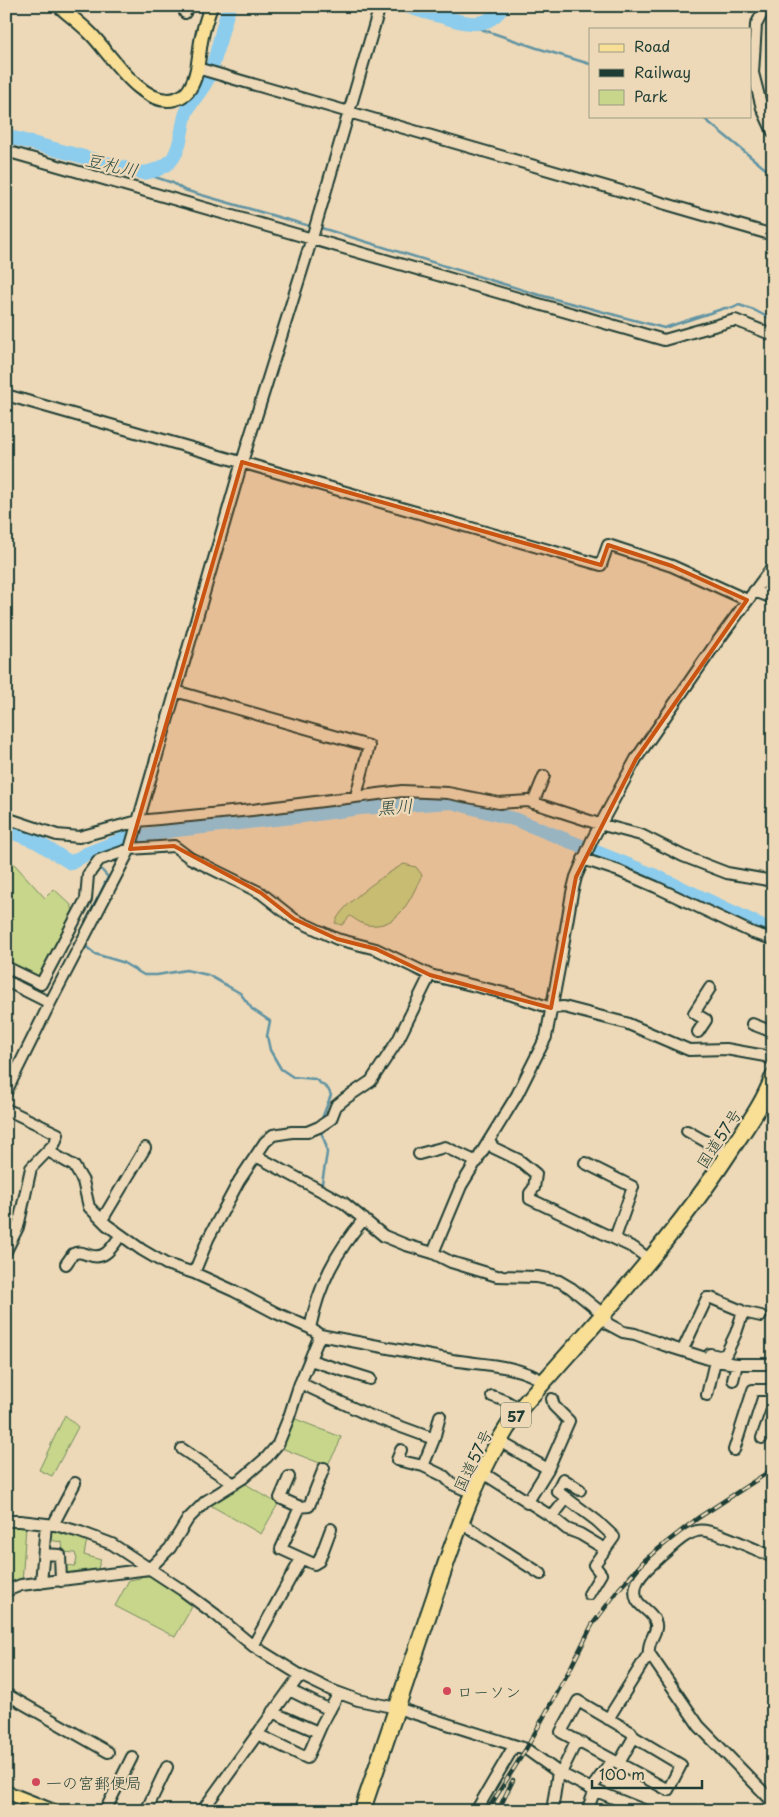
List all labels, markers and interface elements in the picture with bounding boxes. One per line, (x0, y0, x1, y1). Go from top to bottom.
legend (589, 28, 752, 118)
text: Road (634, 34, 670, 57)
text: Railway (634, 60, 691, 83)
text: Park (634, 84, 668, 107)
water label: 豆札川 (83, 145, 141, 183)
water label: 黒川 (376, 791, 414, 821)
street label: 国道57号 (690, 1103, 746, 1173)
road number: 57 (501, 1402, 531, 1428)
street label: 国道57号 (446, 1425, 498, 1495)
place label: ローソン (457, 1679, 521, 1703)
marker: ローソン (441, 1685, 453, 1697)
scale bar (592, 1757, 702, 1789)
text: 100 m (599, 1762, 645, 1785)
place label: 一の宮郵便局 (46, 1770, 142, 1794)
marker: 一の宮郵便局 (30, 1776, 42, 1788)

